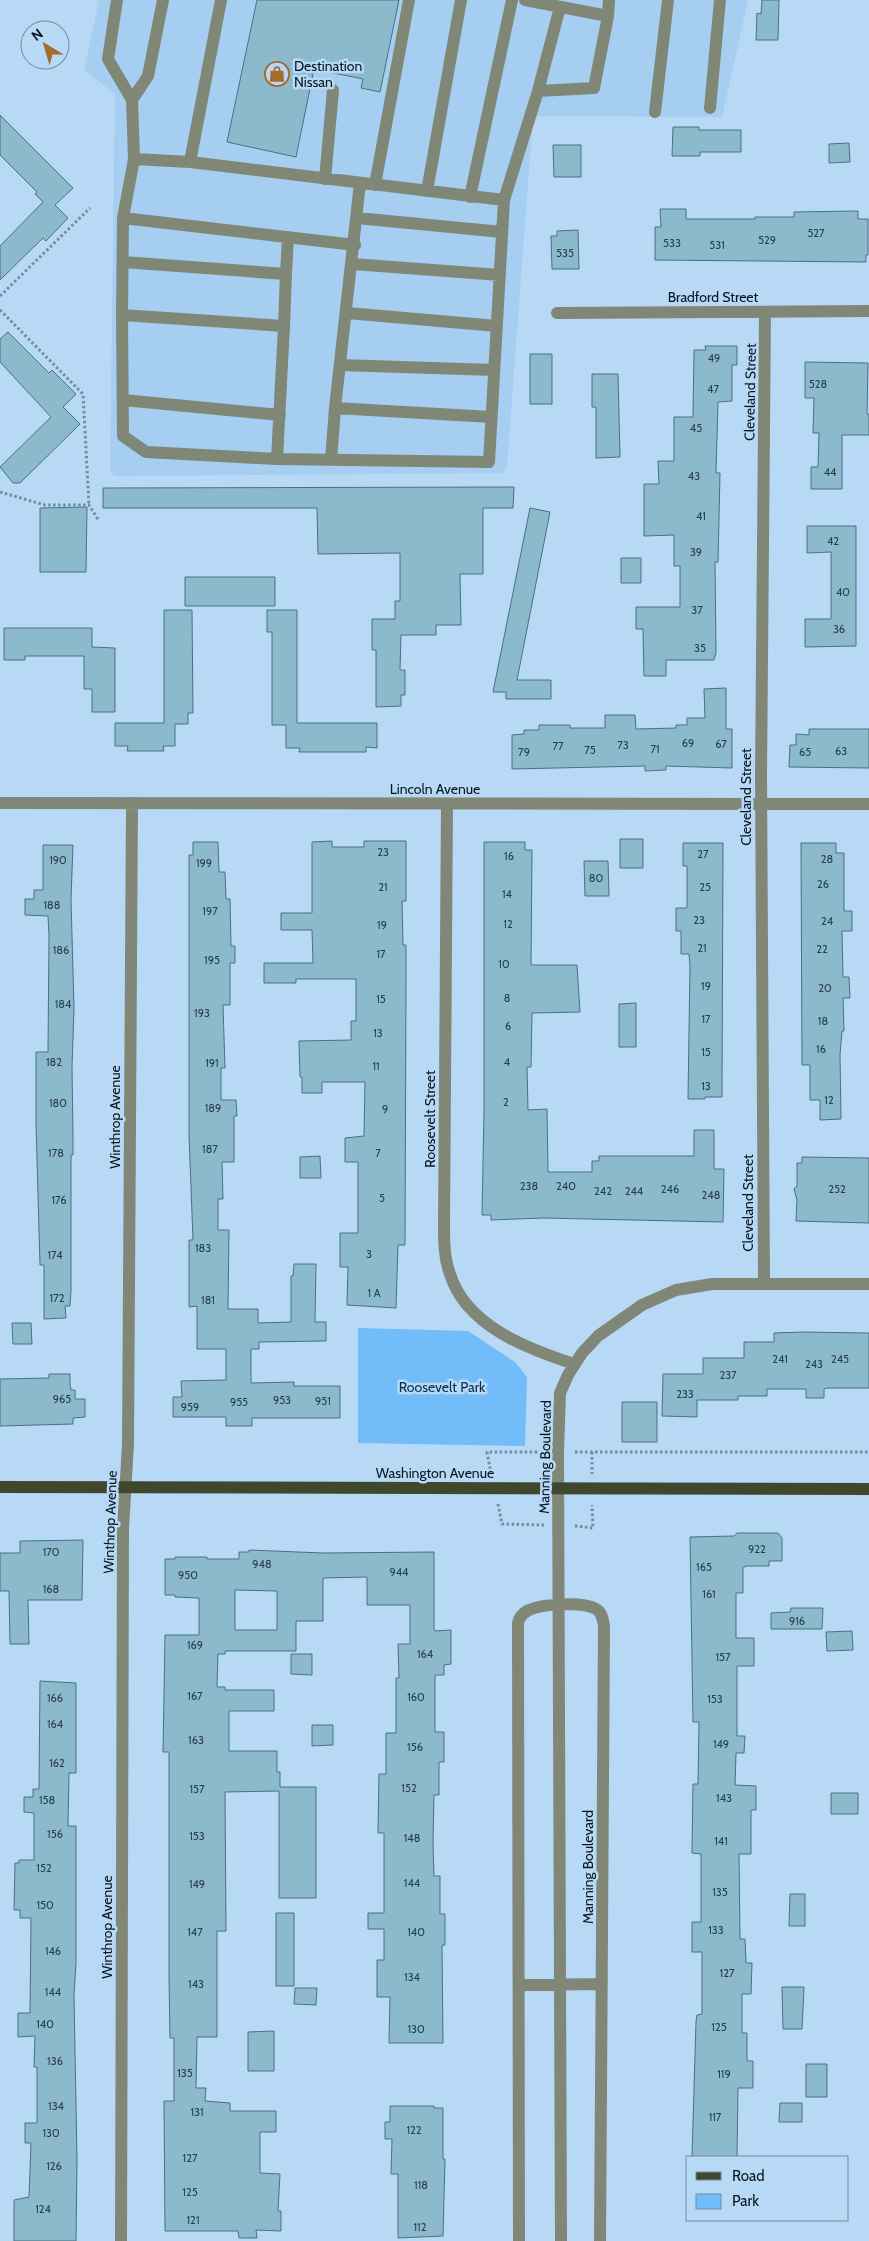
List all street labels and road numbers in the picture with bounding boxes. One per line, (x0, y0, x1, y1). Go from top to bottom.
street label: Bradford Street (668, 288, 758, 306)
street label: Cleveland Street (740, 343, 760, 441)
street label: Cleveland Street (737, 748, 755, 846)
street label: Lincoln Avenue (390, 780, 480, 798)
street label: Winthrop Avenue (106, 1065, 124, 1169)
street label: Roosevelt Street (421, 1070, 439, 1168)
street label: Cleveland Street (739, 1154, 757, 1252)
street label: Manning Boulevard (535, 1400, 555, 1514)
street label: Washington Avenue (376, 1464, 494, 1482)
street label: Winthrop Avenue (99, 1470, 121, 1574)
street label: Manning Boulevard (579, 1810, 597, 1924)
street label: Winthrop Avenue (98, 1875, 116, 1979)

